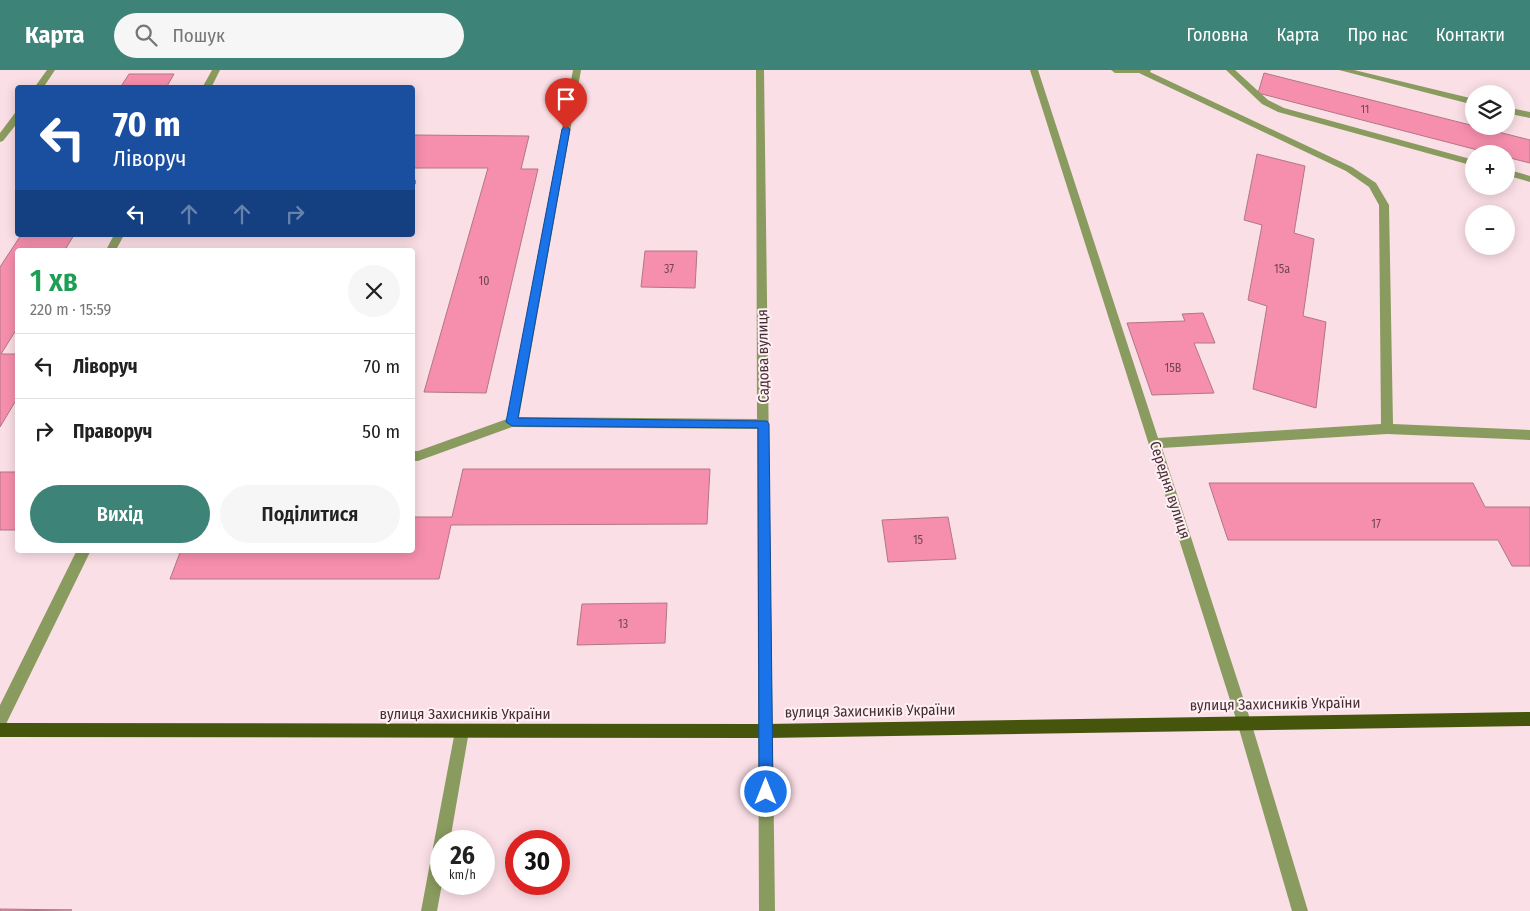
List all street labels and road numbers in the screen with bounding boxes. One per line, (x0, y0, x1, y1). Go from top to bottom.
street label: Садова вулиця (753, 309, 773, 403)
street label: Середня вулиця (1146, 439, 1194, 541)
street label: вулиця Захисників України (1189, 694, 1361, 714)
street label: вулиця Захисників України (784, 701, 956, 721)
street label: вулиця Захисників України (380, 705, 550, 723)

